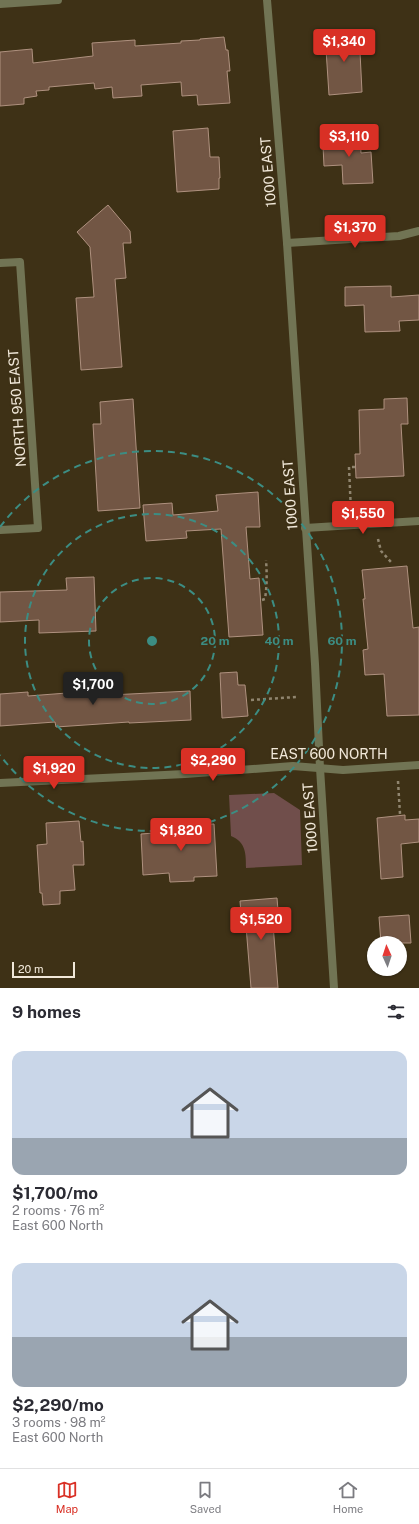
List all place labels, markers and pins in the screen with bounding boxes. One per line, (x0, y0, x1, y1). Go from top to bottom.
pin: $1,340 (311, 29, 377, 63)
pin: $3,110 (316, 124, 382, 158)
pin: $1,370 (322, 215, 388, 249)
pin: $1,550 (330, 501, 396, 535)
centre of rings (145, 634, 159, 648)
pin: $1,700 (60, 672, 126, 706)
pin: $2,290 (180, 748, 246, 782)
pin: $1,920 (21, 756, 87, 790)
pin: $1,820 (148, 818, 214, 852)
pin: $1,520 (228, 907, 294, 941)

